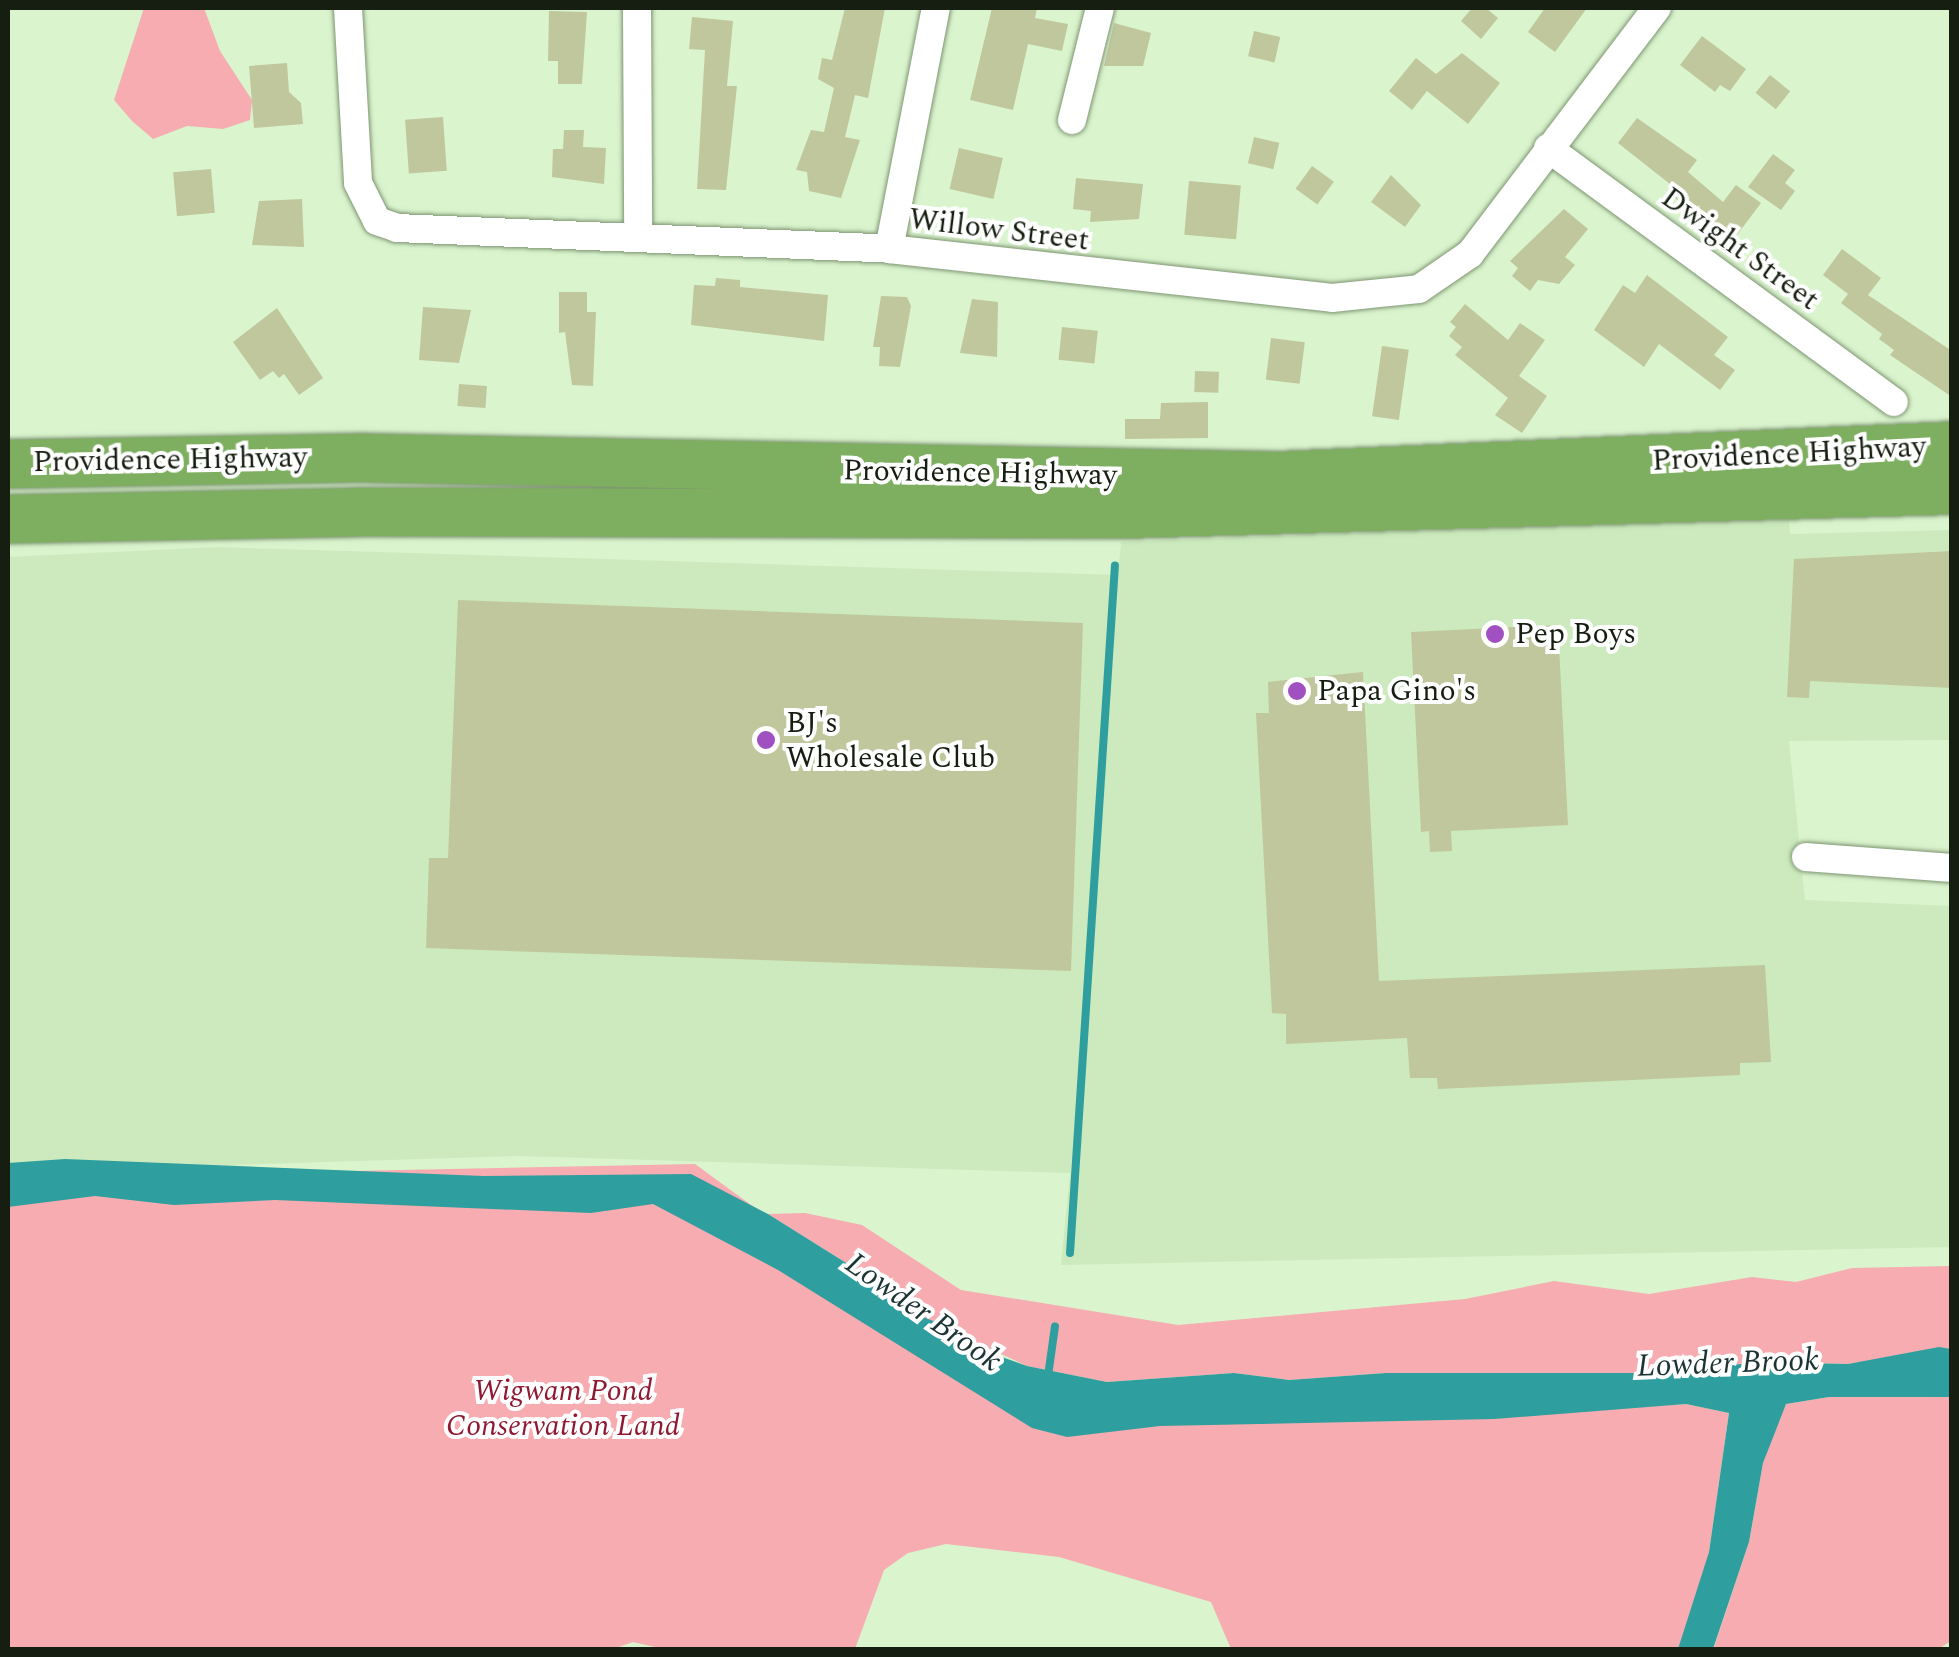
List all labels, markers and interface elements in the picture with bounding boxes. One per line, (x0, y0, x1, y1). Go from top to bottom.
street label: Dwight Street (1654, 180, 1826, 318)
street label: Willow Street (907, 201, 1091, 259)
street label: Providence Highway (1651, 429, 1927, 479)
street label: Providence Highway (33, 440, 307, 480)
street label: Providence Highway (843, 453, 1117, 493)
place label: Pep Boys (1515, 616, 1636, 652)
marker: Pep Boys (1484, 623, 1506, 645)
place label: Papa Gino's (1317, 673, 1476, 709)
marker: Papa Gino's (1286, 680, 1308, 702)
place label: BJ's Wholesale Club (786, 705, 995, 776)
marker: BJ's Wholesale Club (755, 729, 777, 751)
water label: Lowder Brook (837, 1245, 1009, 1381)
water label: Lowder Brook (1636, 1342, 1820, 1386)
park label: Wigwam Pond Conservation Land (446, 1373, 680, 1444)

